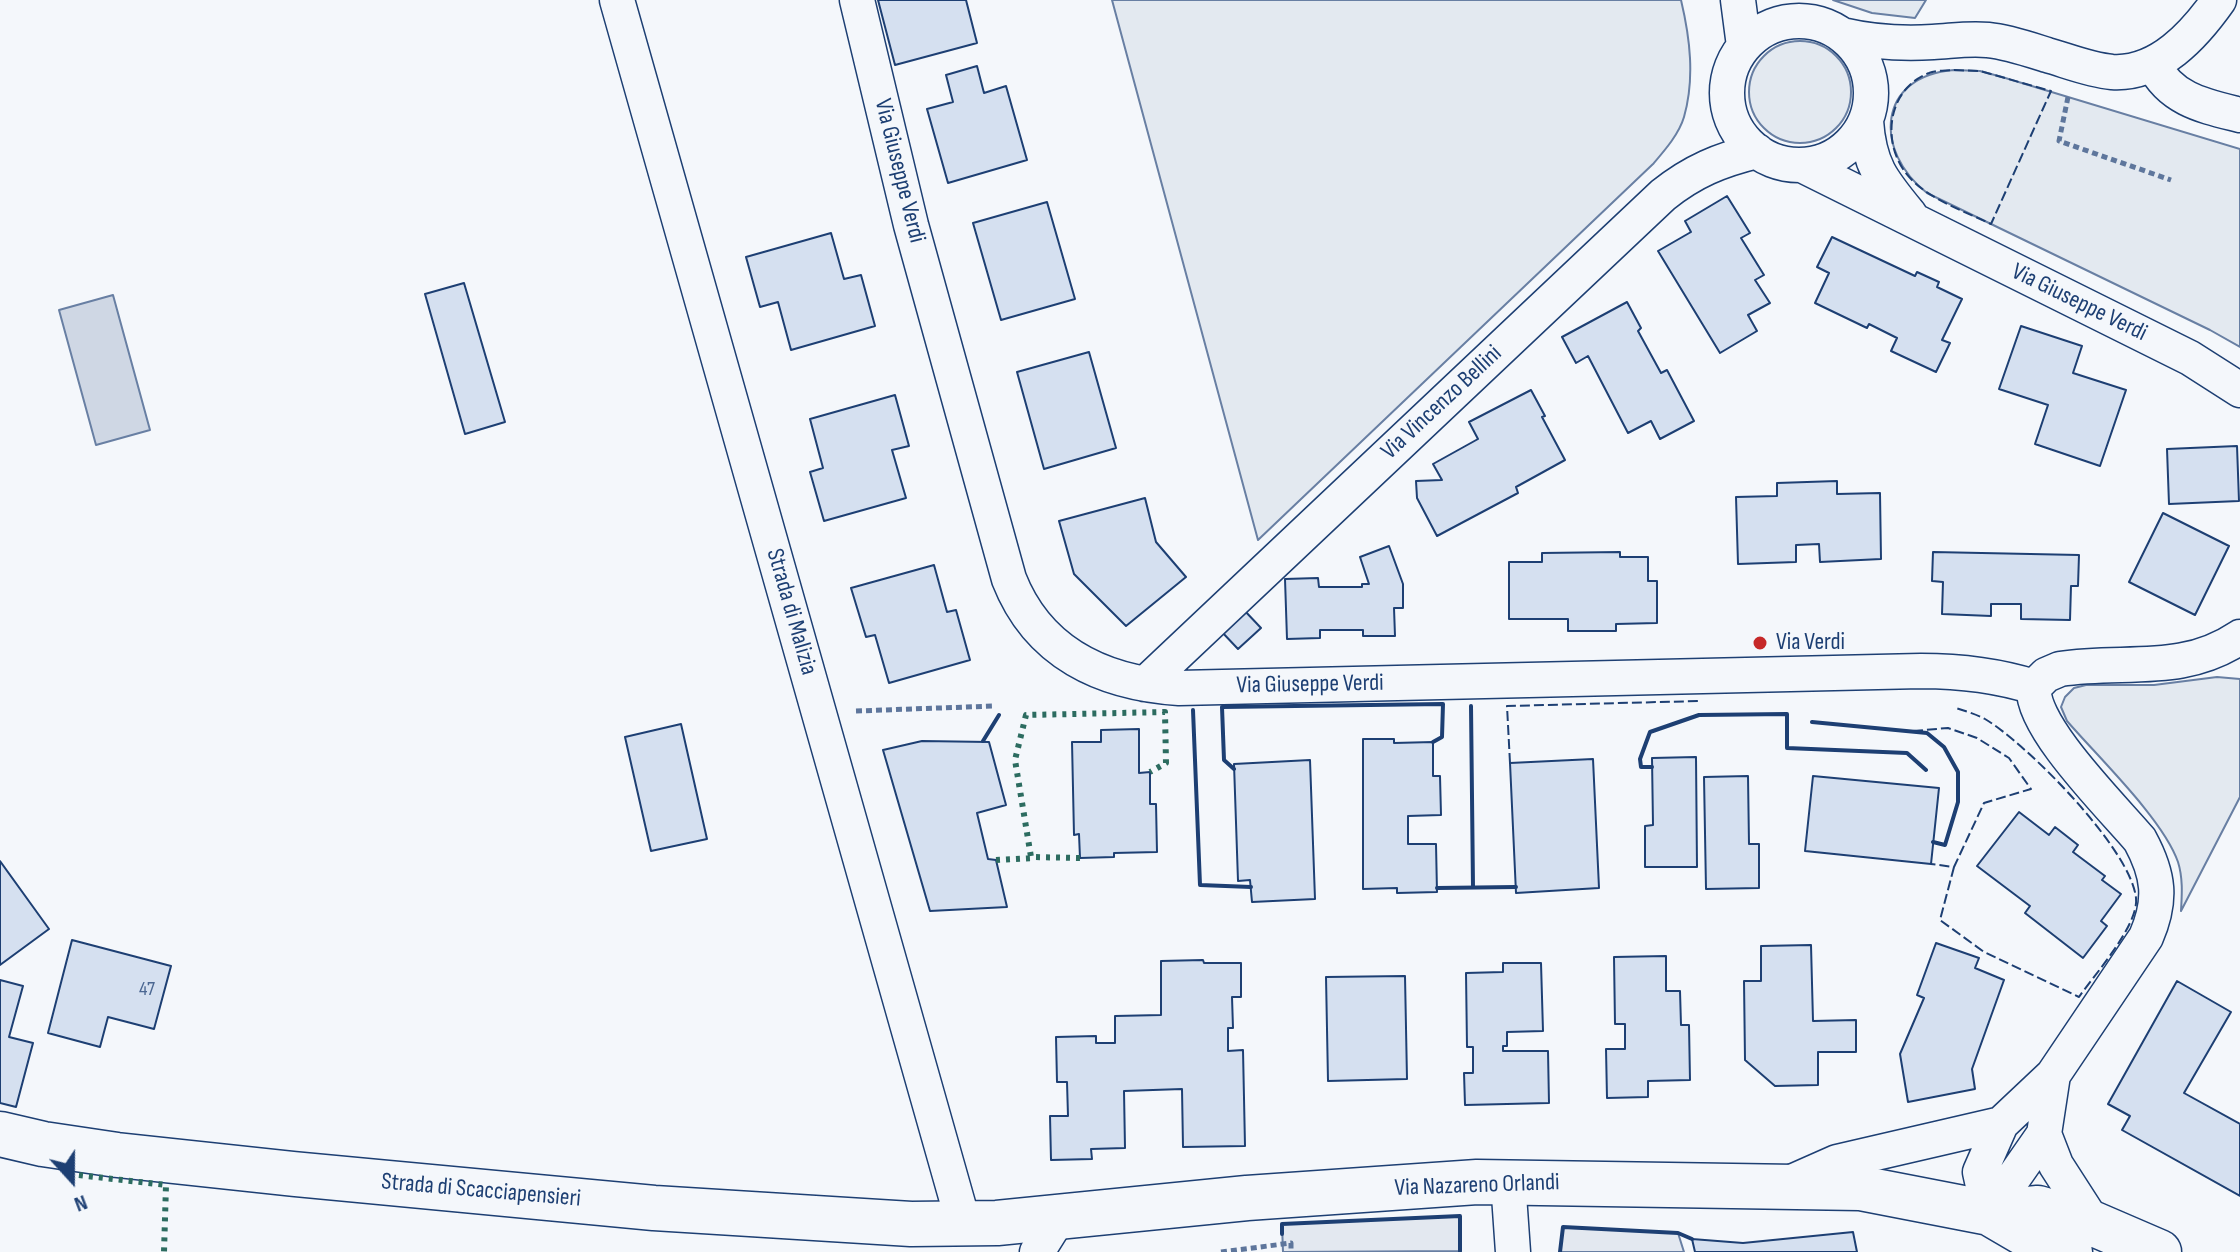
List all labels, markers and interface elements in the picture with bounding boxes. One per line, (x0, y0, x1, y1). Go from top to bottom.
street label: Via Giuseppe Verdi (867, 96, 931, 246)
street label: Via Giuseppe Verdi (2007, 258, 2151, 348)
street label: Via Vincenzo Bellini (1376, 340, 1508, 466)
street label: Strada di Malizia (759, 546, 823, 678)
place label: Via Verdi (1776, 629, 1845, 657)
marker: Via Verdi (1751, 634, 1769, 652)
street label: Via Giuseppe Verdi (1236, 669, 1384, 701)
house number: 47 (139, 978, 155, 1002)
north arrow (32, 1140, 112, 1220)
street label: Strada di Scacciapensieri (380, 1168, 582, 1214)
street label: Via Nazareno Orlandi (1394, 1169, 1560, 1203)
text: N (70, 1188, 91, 1218)

